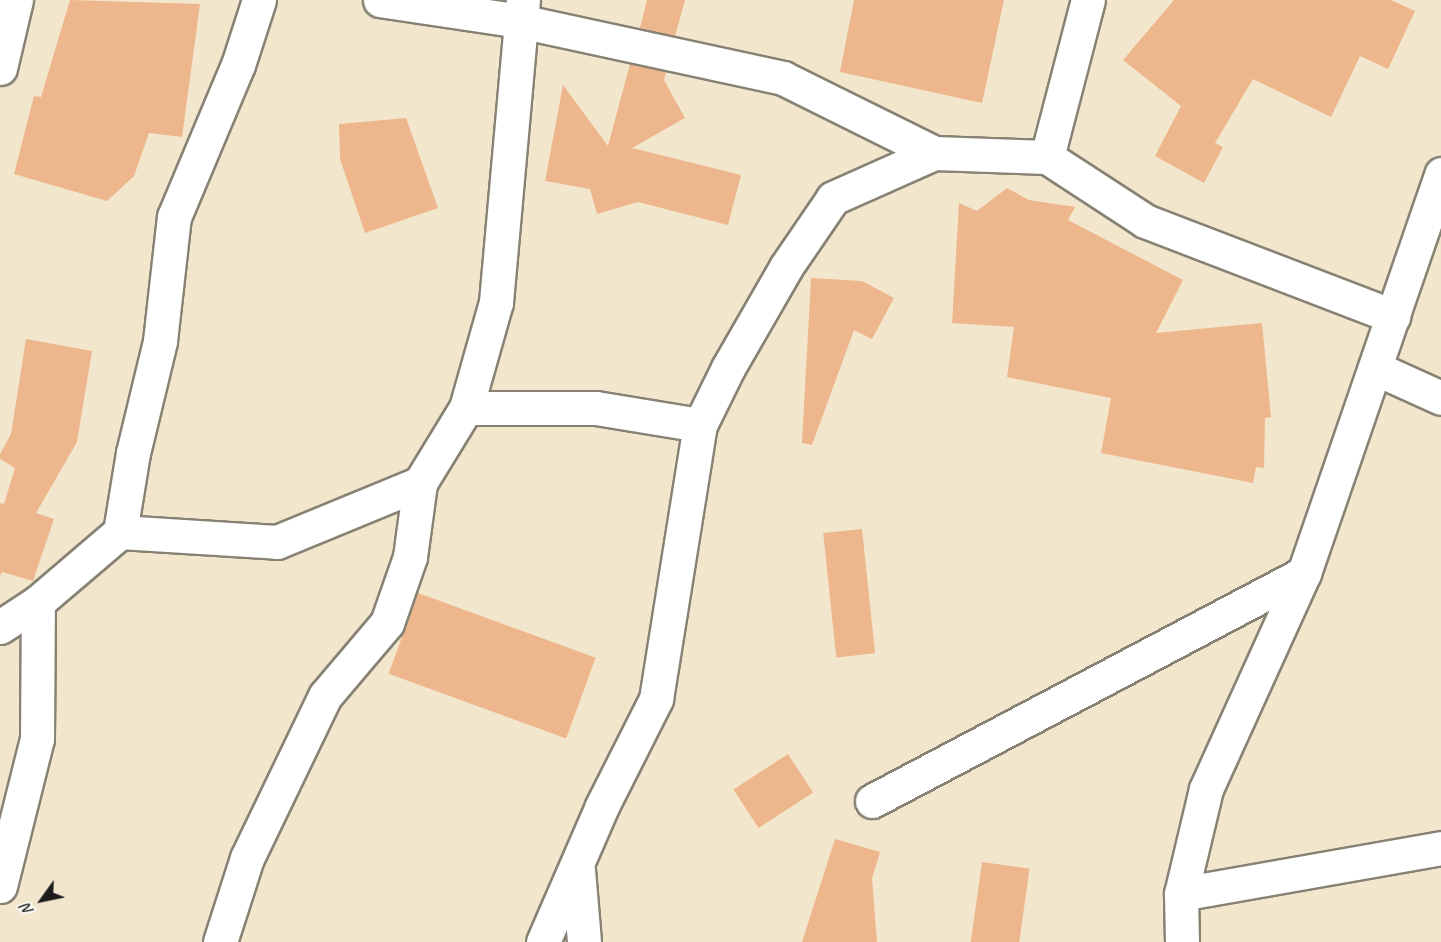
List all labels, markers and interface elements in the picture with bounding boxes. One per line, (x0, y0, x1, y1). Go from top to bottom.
north arrow (12, 870, 72, 930)
text: N (16, 900, 38, 919)

